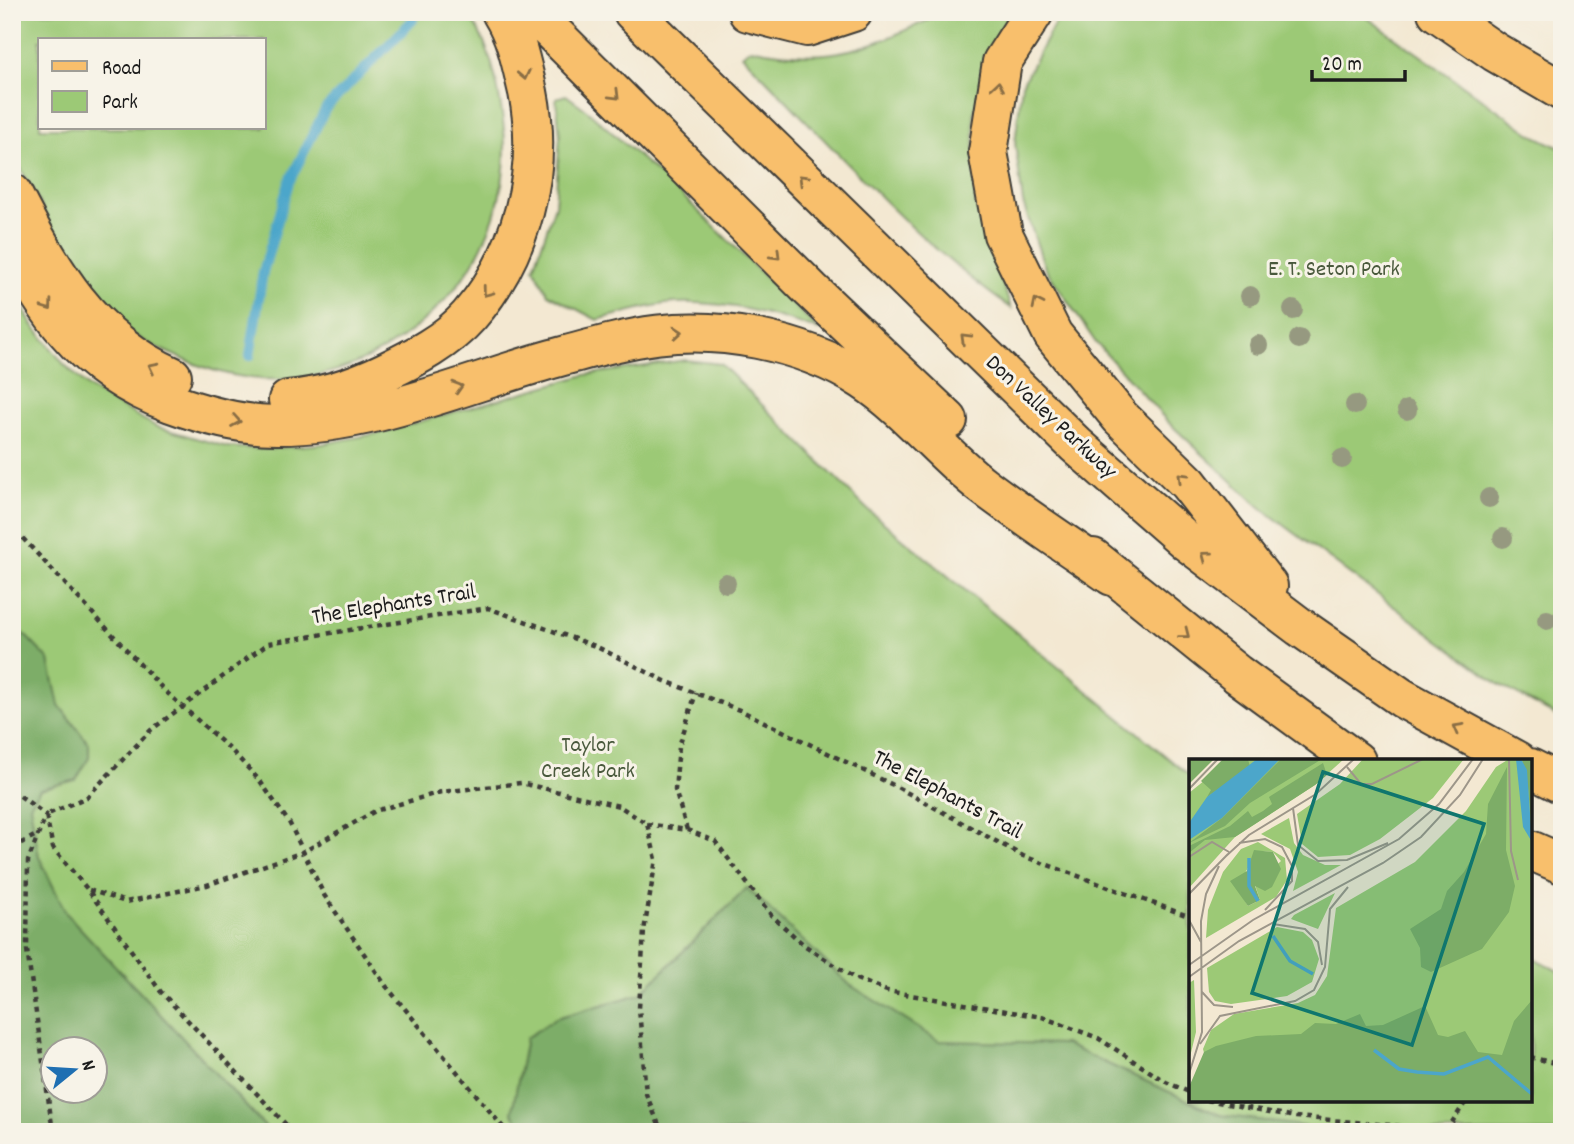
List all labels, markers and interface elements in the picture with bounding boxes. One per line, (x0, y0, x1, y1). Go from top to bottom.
legend (38, 38, 266, 130)
scale bar (1312, 38, 1404, 82)
text: 20 m (1322, 51, 1362, 81)
text: Road (102, 55, 141, 85)
one-way arrow (516, 69, 531, 81)
one-way arrow (991, 80, 1006, 92)
one-way arrow (607, 86, 620, 99)
text: Park (102, 89, 138, 119)
one-way arrow (798, 174, 811, 187)
one-way arrow (768, 247, 781, 260)
park label: E. T. Seton Park (1268, 254, 1400, 287)
one-way arrow (483, 284, 496, 296)
one-way arrow (39, 298, 52, 311)
one-way arrow (1032, 298, 1046, 310)
one-way arrow (673, 325, 684, 340)
one-way arrow (960, 334, 973, 347)
street label: Don Valley Parkway (977, 348, 1124, 488)
one-way arrow (148, 361, 160, 375)
one-way arrow (452, 381, 464, 396)
one-way arrow (230, 413, 242, 428)
one-way arrow (1177, 472, 1190, 485)
one-way arrow (1201, 552, 1214, 565)
street label: The Elephants Trail (310, 577, 479, 635)
one-way arrow (1177, 625, 1189, 638)
one-way arrow (1452, 723, 1465, 736)
park label: Taylor Creek Park (541, 730, 635, 789)
street label: The Elephants Trail (866, 743, 1028, 850)
inset map (1189, 759, 1532, 1102)
north arrow (38, 1036, 108, 1106)
text: N (73, 1057, 101, 1074)

